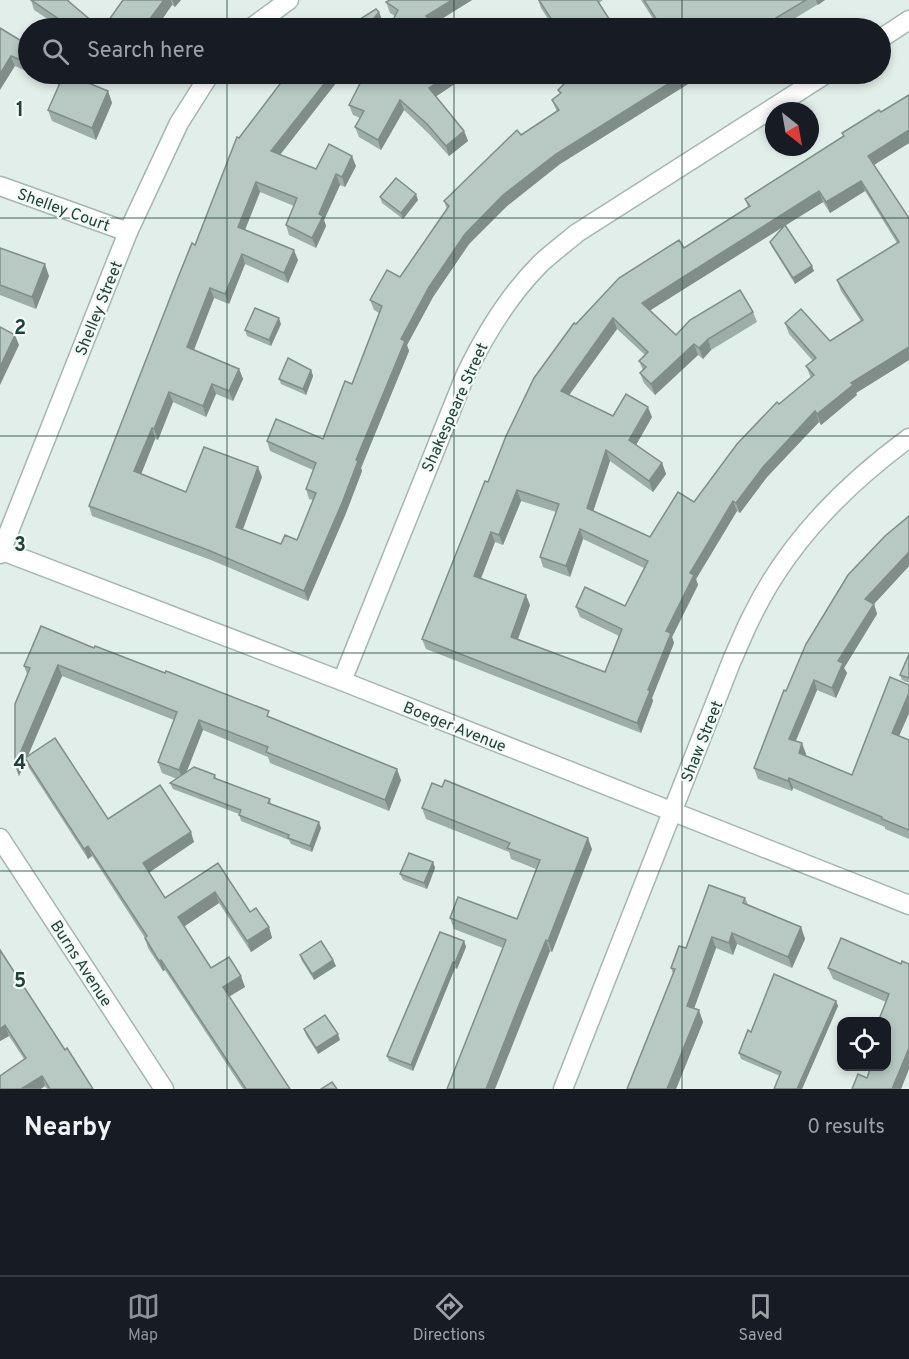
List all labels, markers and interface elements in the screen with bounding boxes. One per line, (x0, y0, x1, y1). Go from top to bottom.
search box (18, 18, 891, 84)
icon: search (39, 35, 72, 68)
text: Search here (87, 38, 205, 65)
text: 1 (16, 98, 24, 124)
north arrow (765, 102, 819, 156)
street label: Shelley Court (14, 185, 112, 237)
street label: Shelley Street (72, 258, 128, 359)
text: 2 (14, 316, 26, 342)
street label: Shakespeare Street (418, 340, 493, 476)
text: 3 (14, 533, 26, 559)
street label: Boeger Avenue (400, 698, 509, 758)
street label: Shaw Street (677, 698, 728, 785)
text: 4 (14, 751, 26, 777)
street label: Burns Avenue (45, 917, 116, 1011)
text: 5 (14, 969, 26, 995)
map controls (837, 1017, 891, 1071)
button: locate (837, 1017, 891, 1071)
text: Nearby (24, 1112, 112, 1145)
text: 0 results (807, 1115, 885, 1141)
tab: Map (127, 1290, 160, 1346)
tab: Directions (413, 1290, 485, 1346)
tab: Saved (738, 1290, 782, 1346)

